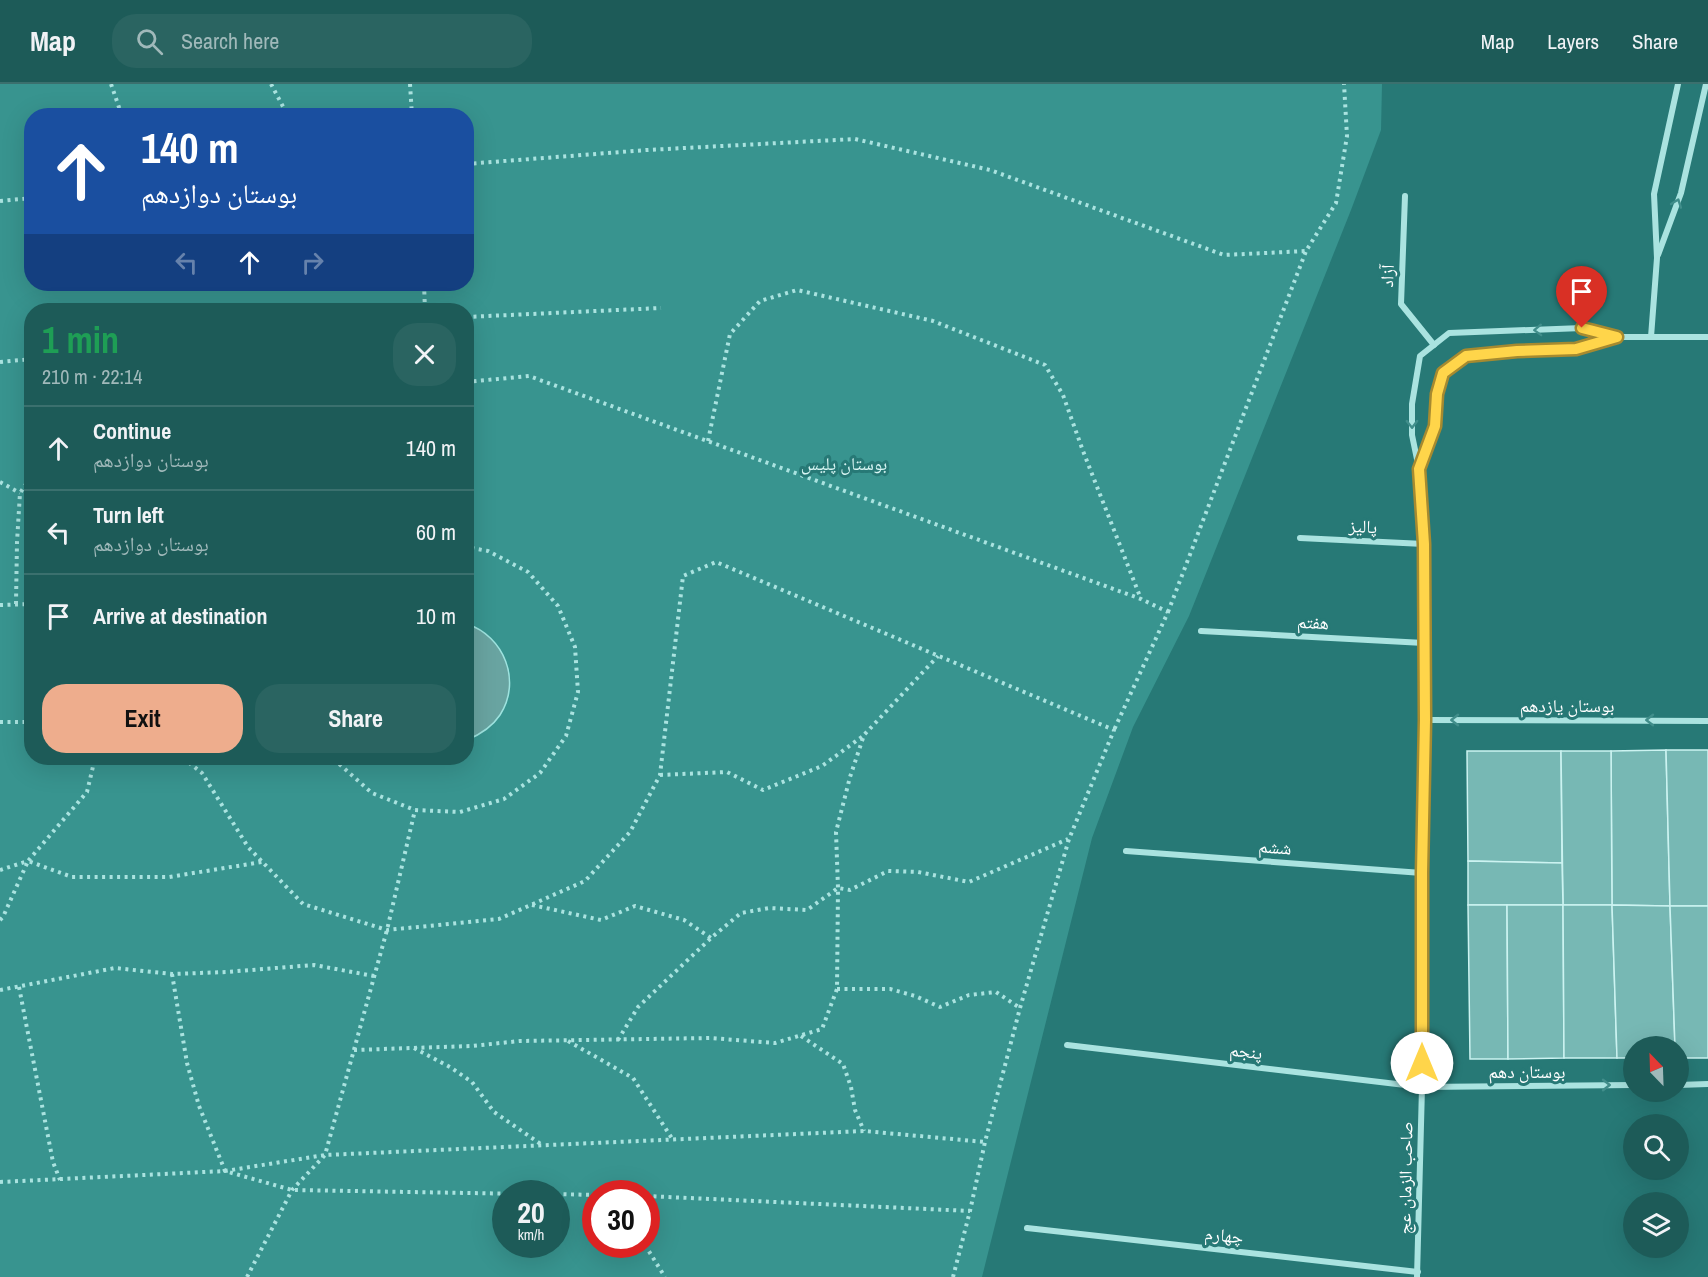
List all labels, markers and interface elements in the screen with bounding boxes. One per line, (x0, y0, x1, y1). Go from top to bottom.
search box (112, 14, 532, 68)
text: Map (30, 22, 76, 60)
icon: search (133, 25, 166, 58)
text: Search here (181, 26, 279, 56)
text: Map (1481, 27, 1514, 56)
text: Layers (1547, 27, 1599, 56)
text: Share (1632, 27, 1678, 56)
text: 140 m (141, 120, 239, 176)
icon: ahead (42, 132, 120, 210)
text: بوستان دوازدهم (141, 175, 297, 211)
one-way arrow (1670, 199, 1682, 210)
icon: left (170, 246, 203, 279)
icon: ahead (233, 246, 266, 279)
icon: right (296, 246, 329, 279)
street label: آزاد (1374, 264, 1400, 288)
pin (1556, 266, 1607, 328)
icon: arrive (1565, 275, 1598, 308)
text: 1 min (42, 316, 119, 364)
button: close (393, 323, 456, 386)
one-way arrow (1534, 324, 1543, 336)
text: 210 m · 22:14 (42, 363, 142, 390)
text: Continue (93, 416, 171, 446)
one-way arrow (1406, 419, 1418, 428)
icon: ahead (42, 432, 75, 465)
text: 140 m (406, 433, 456, 463)
text: بوستان دوازدهم (93, 446, 209, 473)
park label: بوستان پلیس (801, 451, 887, 476)
text: Turn left (93, 500, 164, 530)
street label: پالیز (1347, 513, 1378, 539)
icon: left (42, 516, 75, 549)
text: 60 m (416, 517, 456, 547)
text: بوستان دوازدهم (93, 530, 209, 557)
icon: arrive (42, 600, 75, 633)
text: Arrive at destination (93, 601, 267, 631)
text: 10 m (416, 601, 456, 631)
street label: هفتم (1296, 609, 1330, 635)
button: Exit (42, 684, 243, 753)
button: Share (255, 684, 456, 753)
street label: بوستان یازدهم (1520, 693, 1614, 718)
one-way arrow (1450, 714, 1459, 726)
one-way arrow (1645, 714, 1654, 726)
street label: ششم (1258, 833, 1292, 861)
position arrow (1390, 1031, 1454, 1095)
north arrow (1623, 1036, 1689, 1102)
map controls (1623, 1036, 1689, 1258)
street label: پنجم (1228, 1037, 1264, 1065)
street label: بوستان دهم (1488, 1059, 1566, 1084)
one-way arrow (1602, 1079, 1611, 1091)
button: search (1623, 1114, 1689, 1180)
street label: صاحب الزمان عج (1392, 1121, 1418, 1235)
speed limit sign: 30 (582, 1180, 660, 1258)
text: 20 (517, 1192, 545, 1232)
button: layers (1623, 1192, 1689, 1258)
street label: چهارم (1203, 1221, 1245, 1249)
text: km/h (518, 1224, 544, 1245)

